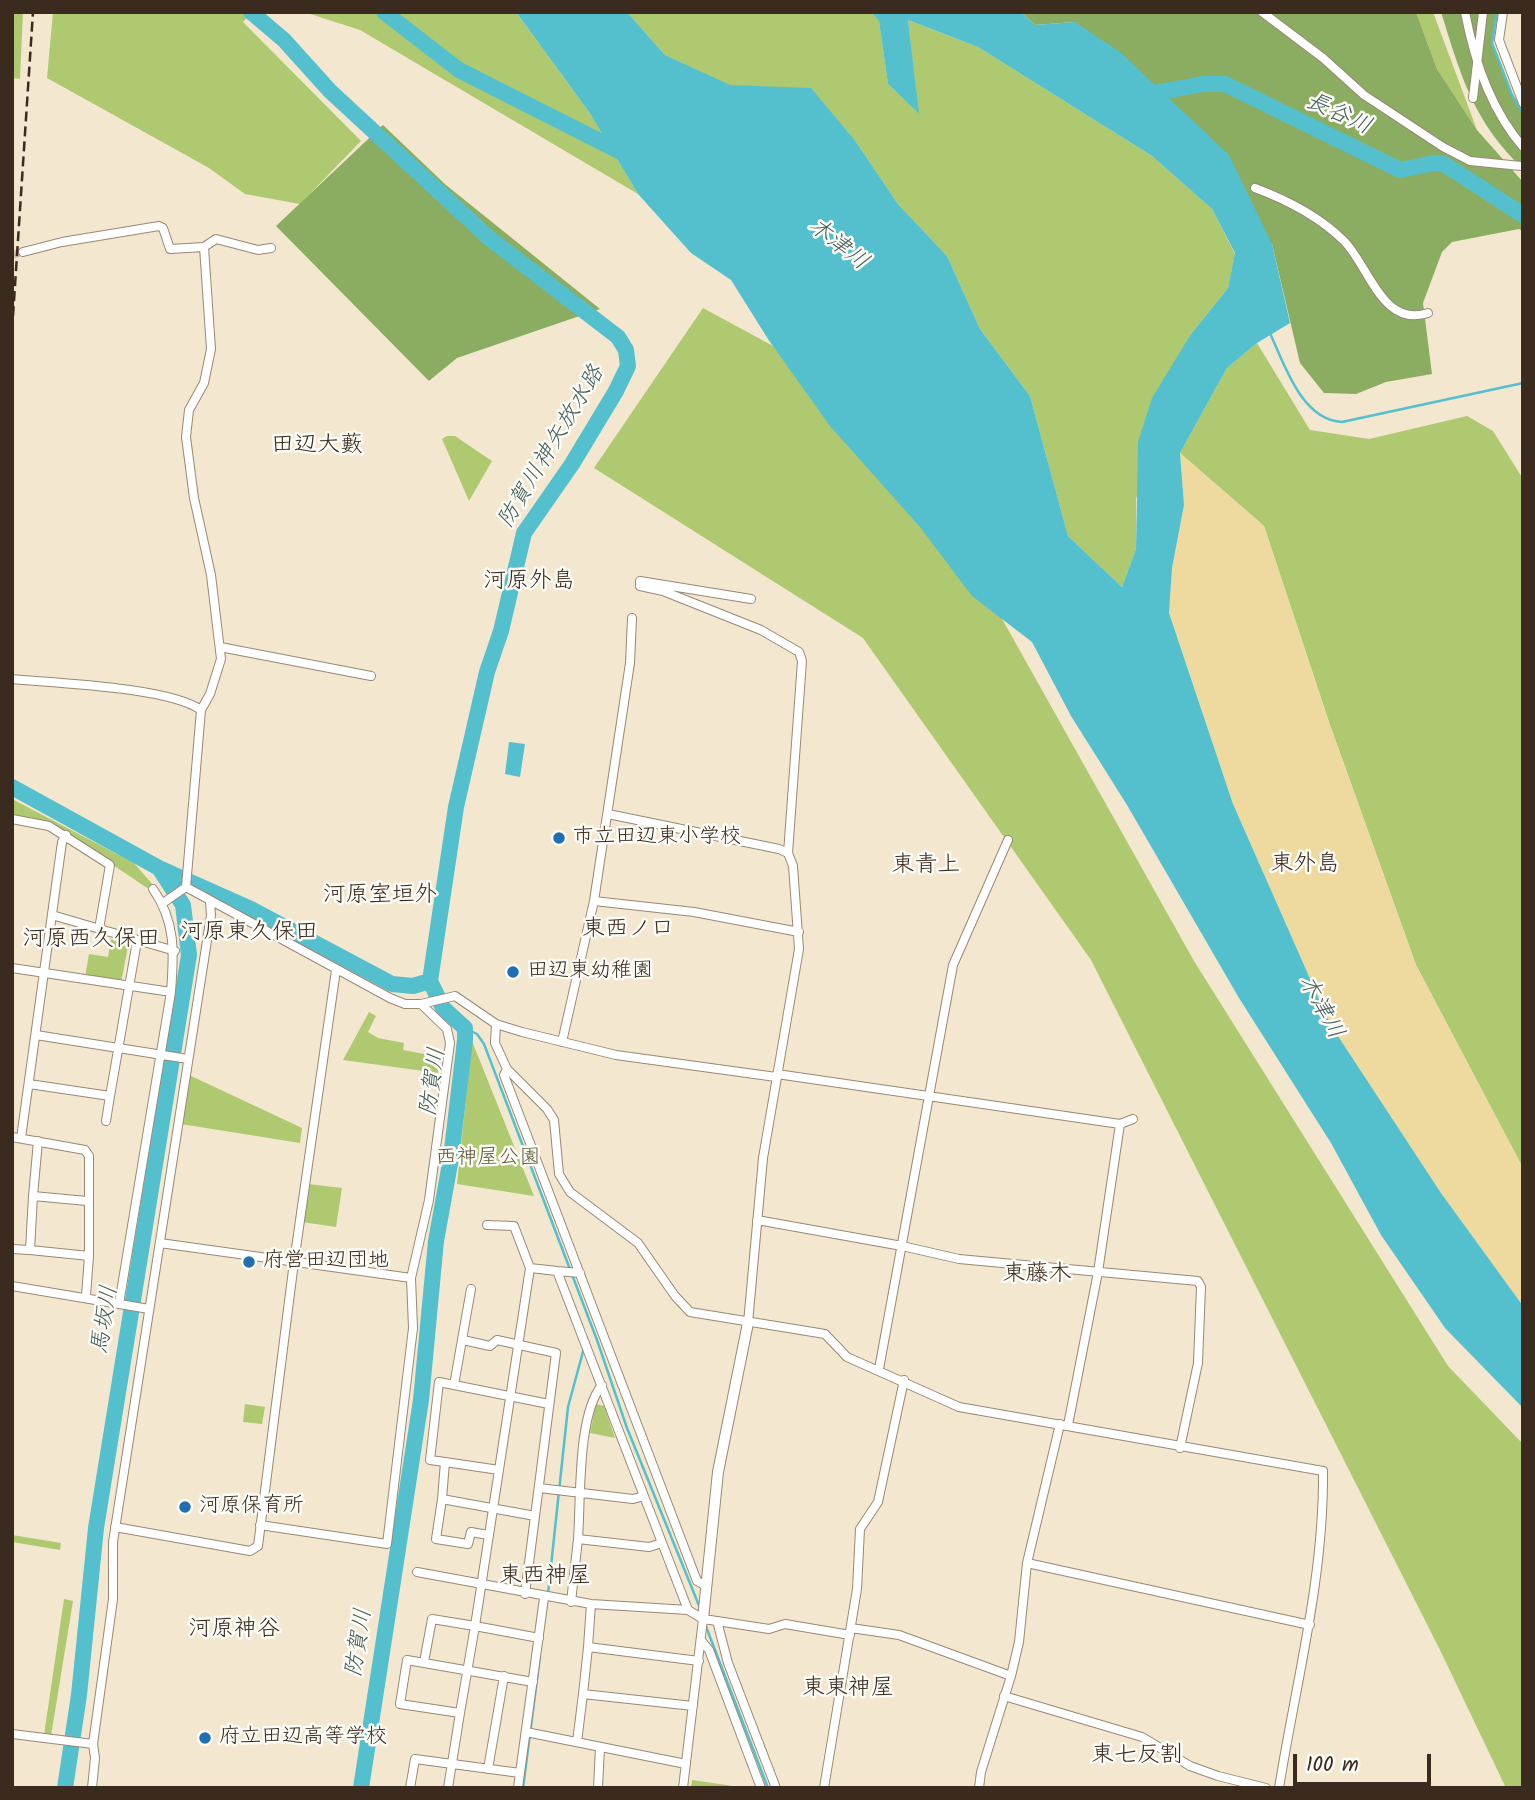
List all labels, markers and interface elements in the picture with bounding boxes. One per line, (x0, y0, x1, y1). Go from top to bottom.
water label: 長谷川 (1301, 89, 1375, 143)
water label: 木津川 (801, 214, 873, 278)
water label: 防賀川神矢放水路 (494, 362, 612, 534)
district label: 田辺大藪 (271, 433, 363, 461)
district label: 河原外島 (483, 569, 575, 597)
place label: 市立田辺東小学校 (573, 825, 741, 851)
marker: 市立田辺東小学校 (551, 830, 567, 846)
district label: 東外島 (1271, 852, 1339, 880)
district label: 東青上 (892, 853, 960, 881)
district label: 河原室垣外 (323, 883, 437, 911)
district label: 東西ノ口 (582, 917, 674, 945)
district label: 河原東久保田 (180, 920, 318, 948)
district label: 河原西久保田 (22, 927, 160, 955)
place label: 田辺東幼稚園 (527, 959, 653, 985)
marker: 田辺東幼稚園 (505, 964, 521, 980)
water label: 木津川 (1290, 971, 1348, 1045)
water label: 防賀川 (417, 1046, 453, 1118)
park label: 西神屋公園 (436, 1146, 540, 1172)
place label: 府営田辺団地 (263, 1249, 389, 1275)
marker: 府営田辺団地 (241, 1254, 257, 1270)
district label: 東藤木 (1003, 1262, 1071, 1290)
water label: 馬坂川 (88, 1284, 126, 1356)
place label: 河原保育所 (199, 1494, 304, 1520)
marker: 河原保育所 (177, 1499, 193, 1515)
district label: 東西神屋 (499, 1564, 591, 1592)
water label: 防賀川 (342, 1607, 380, 1679)
district label: 河原神谷 (188, 1617, 280, 1645)
district label: 東東神屋 (802, 1676, 894, 1704)
place label: 府立田辺高等学校 (219, 1725, 387, 1751)
marker: 府立田辺高等学校 (197, 1730, 213, 1746)
scale bar (1297, 1741, 1435, 1785)
district label: 東七反割 (1091, 1743, 1183, 1771)
text: 100 m (1306, 1749, 1359, 1782)

